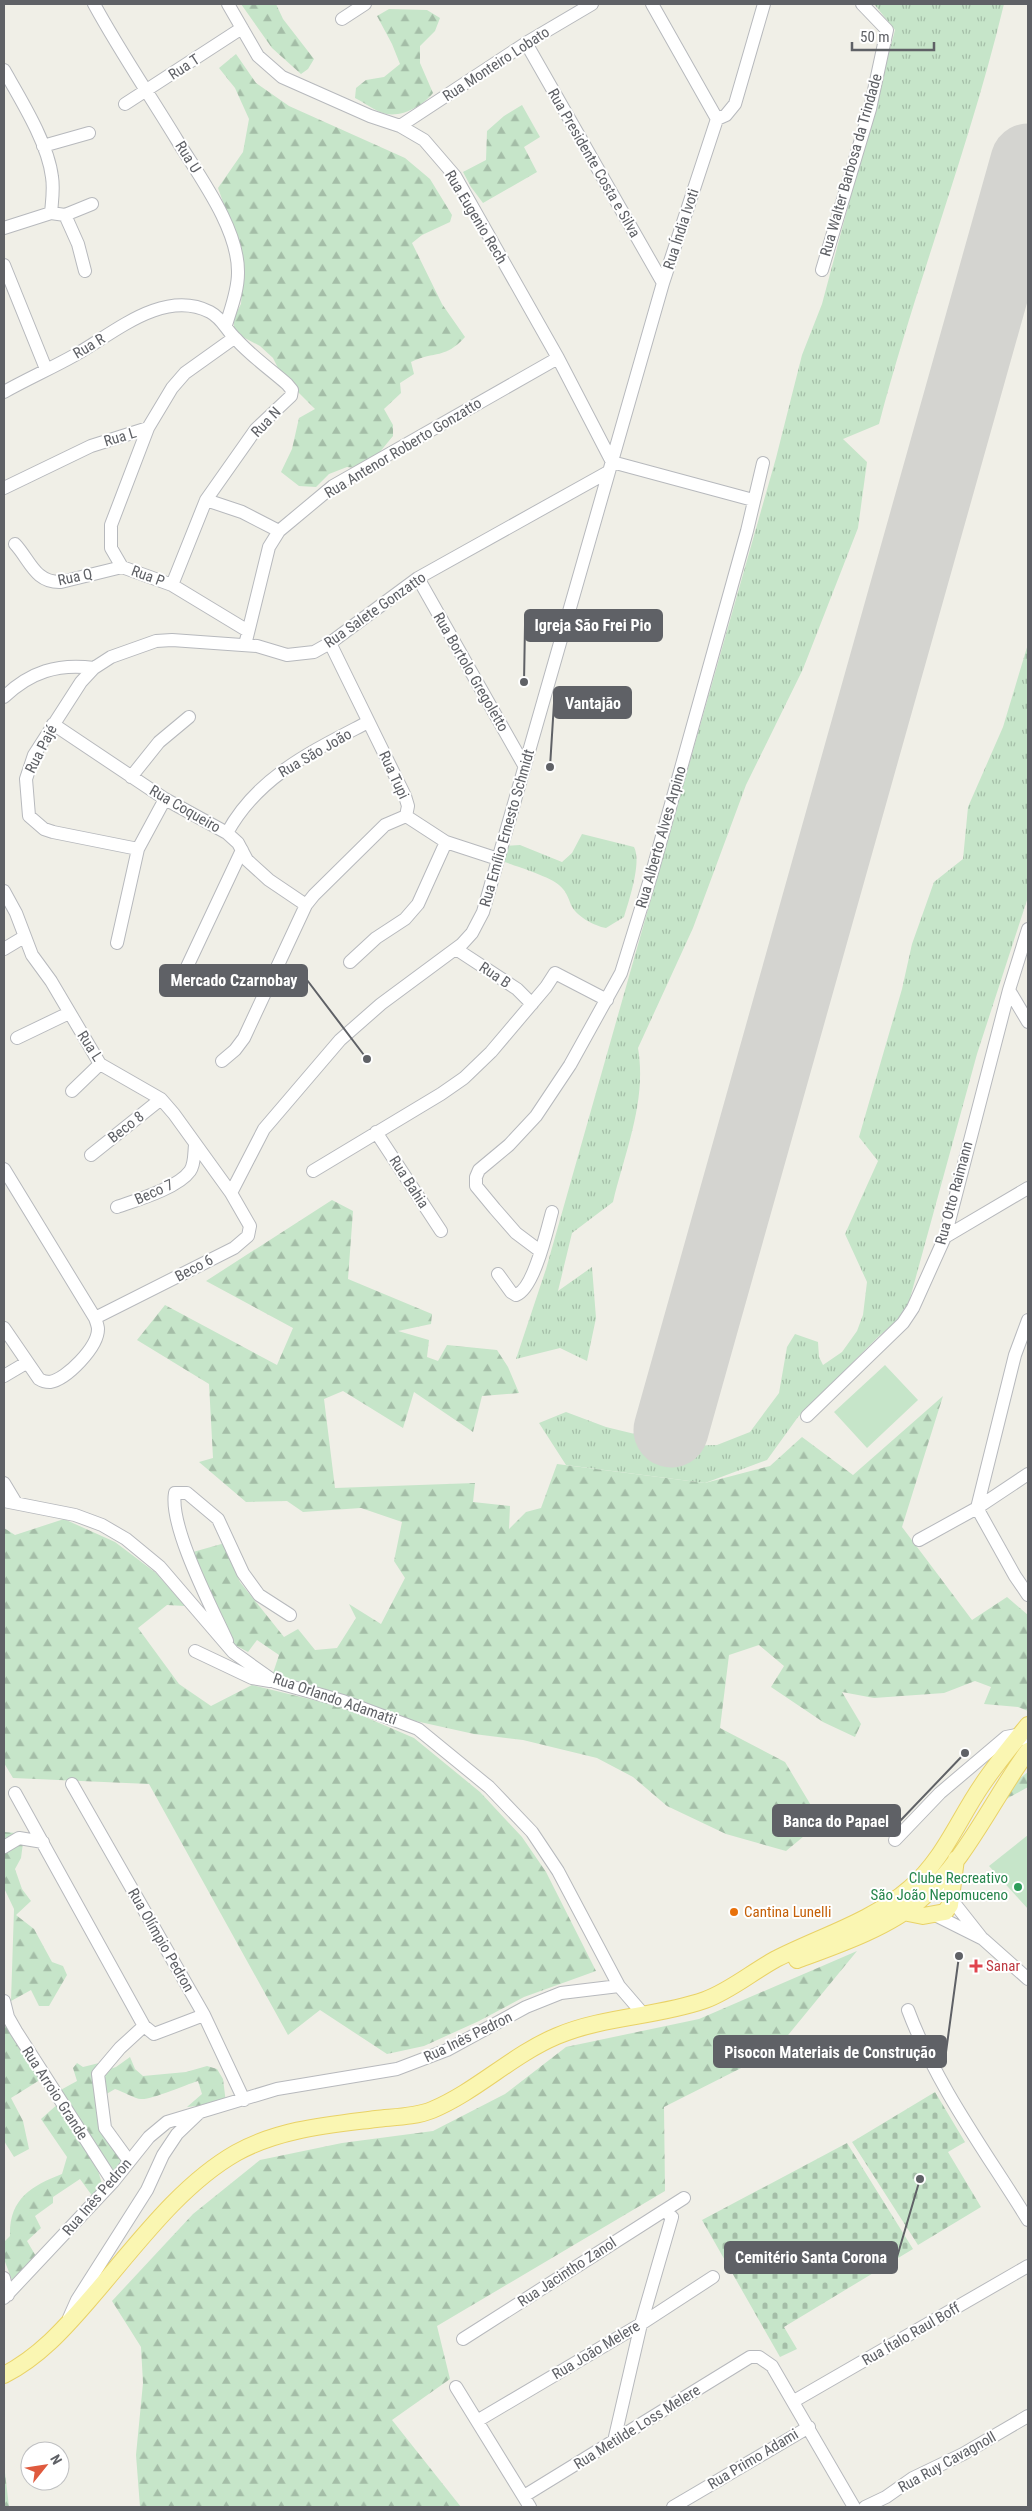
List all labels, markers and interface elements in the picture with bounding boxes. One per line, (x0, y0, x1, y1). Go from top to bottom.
scale bar (852, 20, 934, 52)
street label: Rua Monteiro Lobato (439, 23, 553, 105)
text: 50 m (860, 28, 890, 46)
street label: Rua T (165, 50, 203, 84)
street label: Rua Walter Barbosa da Trindade (816, 72, 886, 258)
street label: Rua Presidente Costa e Silva (544, 85, 644, 241)
street label: Rua U (171, 138, 205, 176)
street label: Rua Eugenio Rech (441, 167, 511, 267)
street label: Rua Índia Ivoti (659, 186, 703, 272)
street label: Rua R (70, 330, 108, 362)
street label: Rua Antenor Roberto Gonzatto (321, 394, 485, 502)
street label: Rua N (247, 403, 285, 441)
street label: Rua L (102, 424, 138, 450)
street label: Rua P (129, 562, 167, 590)
street label: Rua Q (56, 565, 94, 589)
street label: Rua Salete Gonzatto (321, 568, 429, 652)
street label: Rua Bortolo Gregoletto (430, 609, 512, 735)
callout: Igreja São Frei Pio (525, 610, 662, 641)
text: Igreja São Frei Pio (534, 616, 652, 635)
callout: Vantajão (554, 687, 631, 718)
text: Vantajão (565, 694, 621, 713)
street label: Rua Pajé (21, 722, 61, 776)
street label: Rua São João (275, 725, 355, 781)
street label: Rua Emílio Ernesto Schmidt (476, 747, 538, 909)
street label: Rua Tupi (375, 748, 413, 802)
street label: Rua Alberto Alves Arpino (632, 764, 690, 910)
street label: Rua Coqueiro (146, 781, 224, 837)
street label: Rua B (476, 958, 514, 992)
callout: Mercado Czarnobay (160, 965, 307, 996)
text: Mercado Czarnobay (171, 971, 297, 990)
street label: Rua L (73, 1027, 107, 1065)
street label: Beco 8 (104, 1107, 148, 1147)
street label: Rua Otto Raimann (932, 1139, 976, 1247)
street label: Rua Bahia (385, 1152, 433, 1212)
street label: Beco 7 (132, 1176, 176, 1208)
street label: Beco 6 (172, 1251, 216, 1285)
street label: Rua Orlando Adamatti (271, 1669, 399, 1729)
callout: Banca do Papael (773, 1805, 900, 1836)
text: Banca do Papael (783, 1812, 889, 1831)
place label: Clube Recreativo São João Nepomuceno (871, 1869, 1008, 1904)
marker: Clube Recreativo São João Nepomuceno (1012, 1881, 1024, 1893)
street label: Rua Olímpio Pedron (124, 1885, 198, 1995)
place label: Cantina Lunelli (744, 1903, 831, 1921)
marker: Cantina Lunelli (728, 1906, 740, 1918)
place label: Sanar (986, 1957, 1020, 1975)
marker: Sanar (970, 1960, 982, 1972)
street label: Rua Inês Pedron (421, 2008, 515, 2066)
callout: Pisocon Materiais de Construção (714, 2036, 946, 2067)
street label: Rua Arroio Grande (18, 2043, 92, 2143)
text: Pisocon Materiais de Construção (724, 2043, 936, 2062)
street label: Rua Inês Pedron (59, 2155, 135, 2239)
street label: Rua Jacintho Zanol (514, 2233, 620, 2311)
callout: Cemitério Santa Corona (725, 2242, 897, 2273)
text: Cemitério Santa Corona (735, 2248, 887, 2267)
street label: Rua Ítalo Raul Boff (859, 2299, 963, 2369)
street label: Rua João Melere (549, 2317, 643, 2383)
street label: Rua Metilde Loss Melere (571, 2381, 703, 2473)
street label: Rua Primo Adami (704, 2425, 802, 2493)
street label: Rua Ruy Cavagnoll (895, 2428, 999, 2496)
north arrow (20, 2441, 70, 2491)
text: N (47, 2452, 65, 2467)

